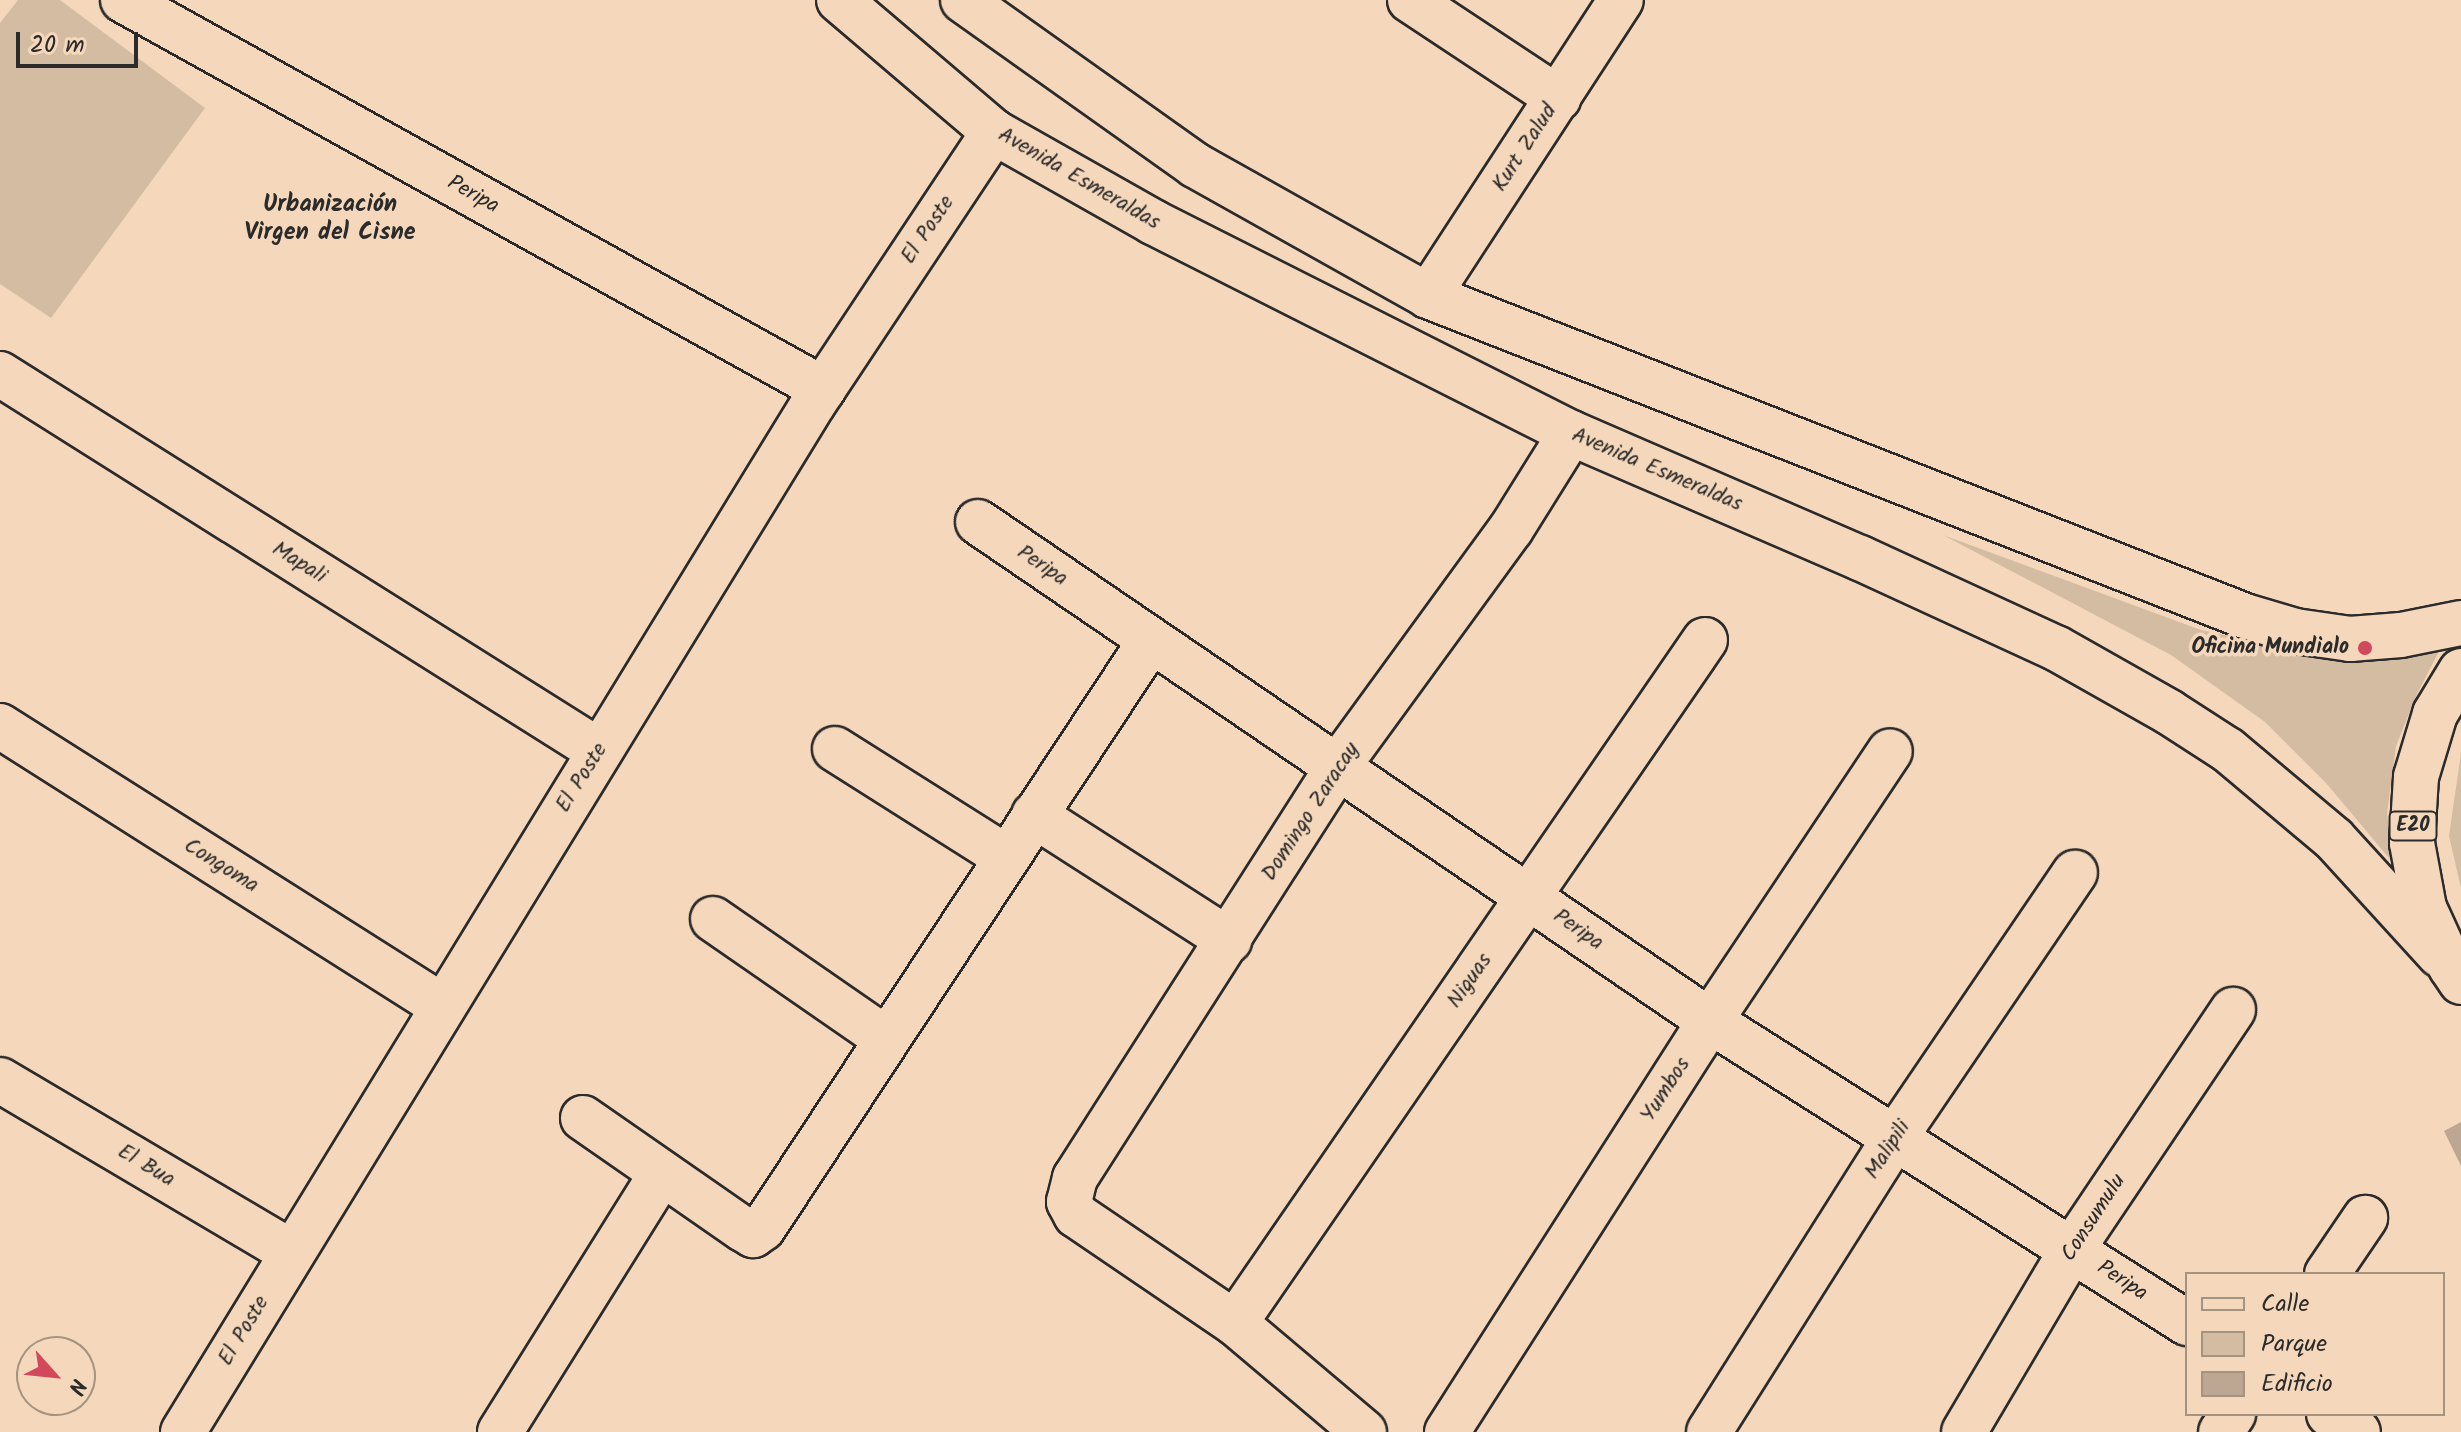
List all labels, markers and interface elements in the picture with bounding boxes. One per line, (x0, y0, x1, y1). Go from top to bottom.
scale bar (20, 16, 142, 66)
text: 20 m (30, 26, 85, 65)
street label: Kurt Zalud (1487, 99, 1563, 197)
street label: Avenida Esmeraldas (993, 122, 1165, 236)
street label: Peripa (442, 170, 504, 220)
district label: Urbanización Virgen del Cisne (244, 191, 416, 247)
street label: El Poste (896, 191, 960, 269)
street label: Avenida Esmeraldas (1568, 422, 1746, 518)
street label: Mapali (267, 536, 331, 590)
street label: Peripa (1012, 540, 1072, 592)
place label: Oficina Mundialo (2191, 635, 2349, 661)
marker: Oficina Mundialo (2356, 639, 2374, 657)
street label: El Poste (550, 738, 614, 818)
street label: Domingo Zaracay (1256, 738, 1366, 886)
road number: E20 (2387, 810, 2439, 842)
street label: Congoma (179, 833, 263, 899)
street label: Peripa (1548, 903, 1608, 957)
street label: Niguas (1442, 949, 1498, 1013)
street label: Yumbos (1635, 1053, 1697, 1127)
street label: Malipili (1859, 1116, 1917, 1184)
street label: El Bua (113, 1139, 179, 1193)
street label: Consumulu (2056, 1169, 2132, 1267)
street label: Peripa (2092, 1255, 2152, 1307)
legend (2185, 1272, 2445, 1416)
text: Calle (2261, 1285, 2309, 1324)
street label: El Poste (213, 1291, 275, 1371)
text: Parque (2261, 1325, 2327, 1364)
north arrow (16, 1336, 96, 1416)
text: Edificio (2261, 1365, 2333, 1404)
text: N (57, 1372, 95, 1400)

